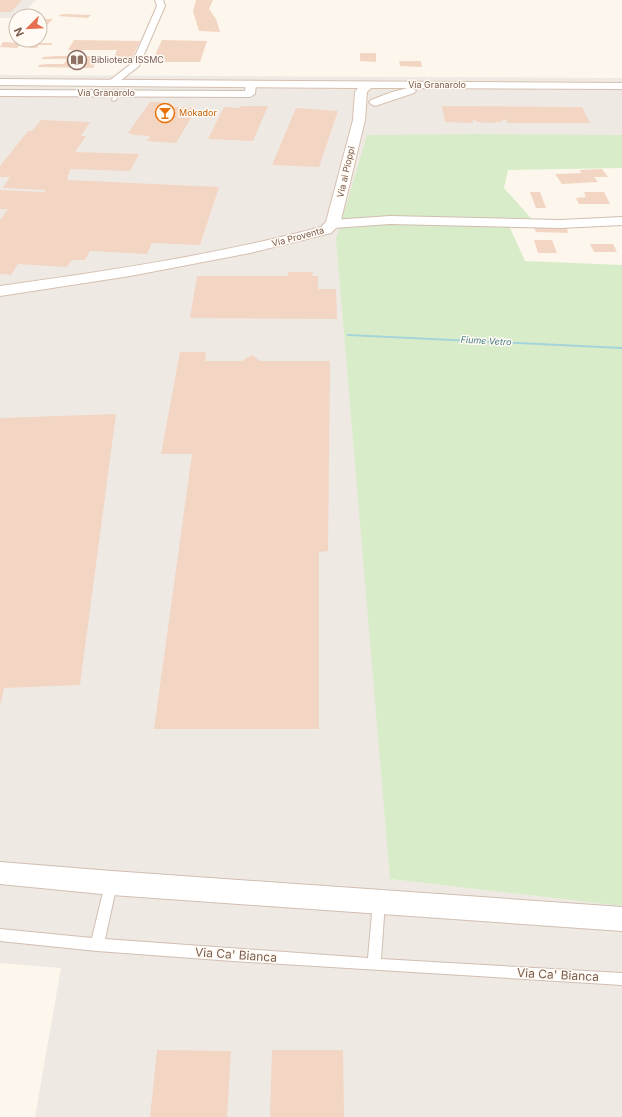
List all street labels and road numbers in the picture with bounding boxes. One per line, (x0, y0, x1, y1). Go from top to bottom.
street label: Via Granarolo (408, 79, 466, 90)
street label: Via Granarolo (77, 87, 135, 98)
street label: Via ai Pioppi (334, 145, 357, 199)
street label: Via Proventa (271, 224, 325, 249)
street label: Via Ca' Bianca (195, 944, 277, 965)
street label: Via Ca' Bianca (517, 965, 599, 984)

